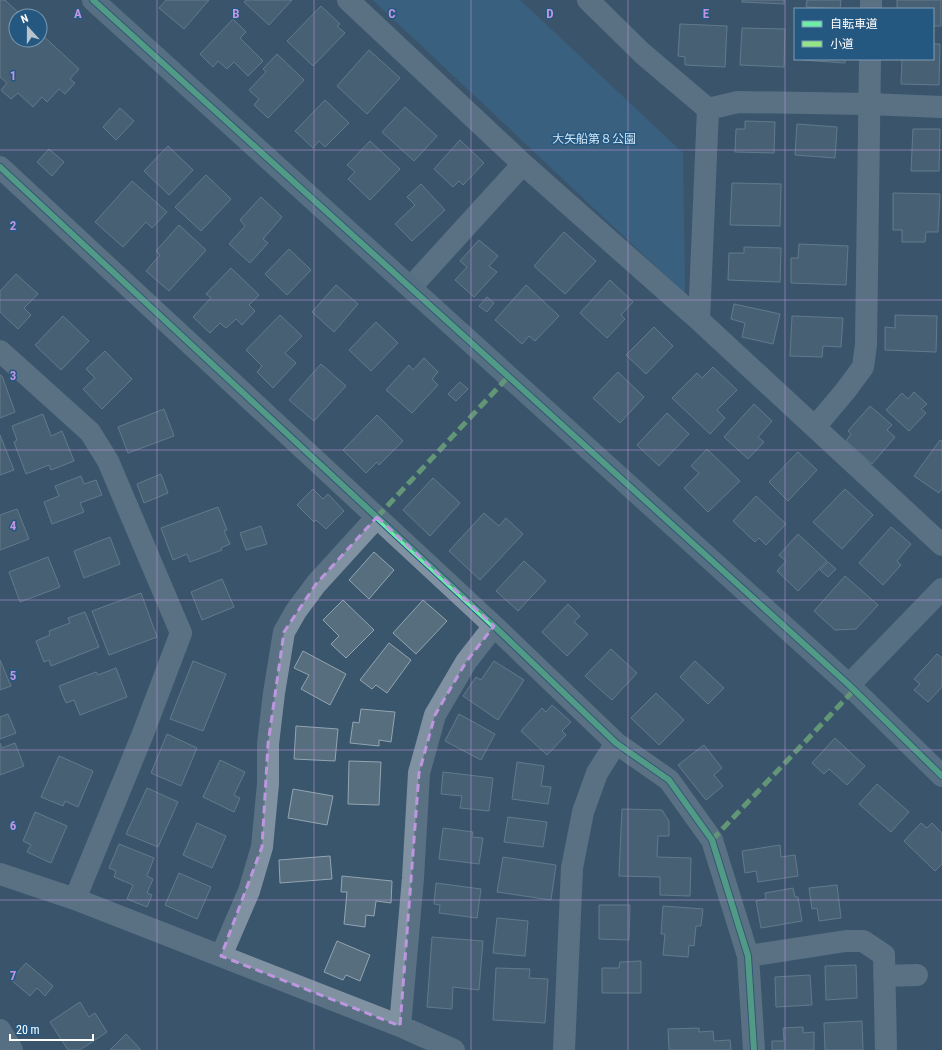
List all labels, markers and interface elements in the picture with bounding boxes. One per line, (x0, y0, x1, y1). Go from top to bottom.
text: A (74, 6, 82, 21)
text: B (232, 6, 240, 21)
text: C (388, 6, 396, 21)
text: D (546, 6, 554, 21)
text: E (703, 6, 710, 21)
north arrow (8, 8, 48, 48)
legend (794, 8, 934, 60)
text: N (19, 12, 30, 26)
text: 自転車道 (830, 17, 878, 31)
text: 小道 (830, 37, 854, 51)
text: 1 (10, 68, 16, 83)
park label: 大矢船第８公園 (552, 132, 636, 146)
text: 2 (10, 218, 17, 233)
text: 3 (10, 368, 16, 383)
text: 4 (10, 518, 17, 533)
text: 5 (10, 668, 17, 683)
text: 6 (10, 818, 17, 833)
text: 7 (10, 968, 17, 983)
scale bar (10, 1016, 93, 1042)
text: 20 m (16, 1023, 40, 1037)

